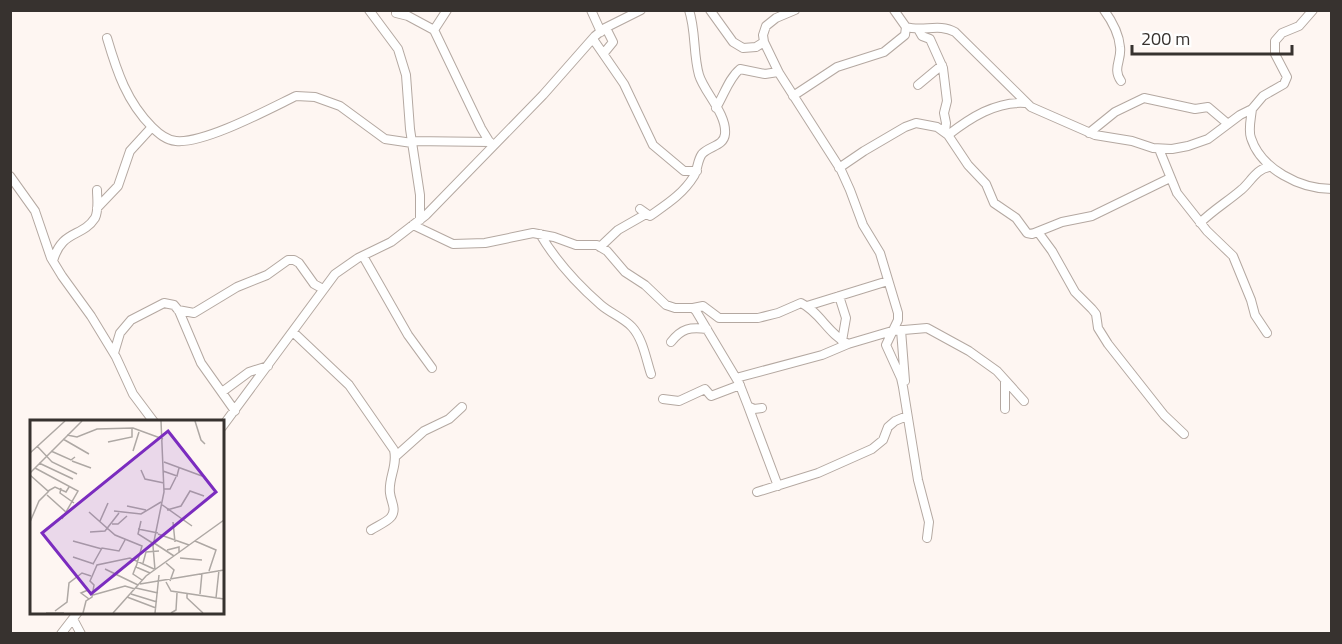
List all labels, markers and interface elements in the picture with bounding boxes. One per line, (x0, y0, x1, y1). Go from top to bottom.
scale bar (1132, 18, 1292, 56)
text: 200 m (1141, 25, 1190, 52)
inset map (30, 420, 224, 614)

